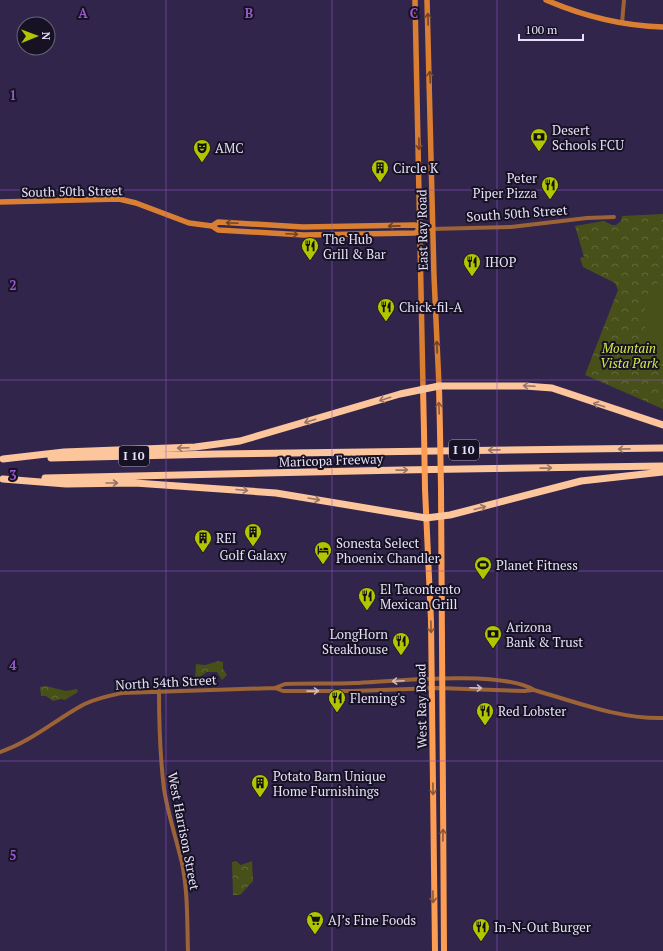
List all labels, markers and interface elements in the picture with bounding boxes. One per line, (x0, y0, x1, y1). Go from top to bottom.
text: A (78, 4, 88, 22)
text: B (245, 4, 253, 22)
text: C (410, 4, 418, 22)
one-way arrow (424, 13, 431, 26)
north arrow (16, 16, 56, 56)
scale bar (519, 16, 583, 42)
text: 100 m (525, 22, 558, 37)
text: N (39, 32, 53, 41)
one-way arrow (426, 71, 433, 84)
text: 1 (9, 86, 17, 104)
place label: Desert Schools FCU (552, 121, 624, 154)
bank icon: Desert Schools FCU (529, 127, 549, 152)
one-way arrow (415, 137, 423, 150)
theatre icon: AMC (192, 138, 212, 163)
place label: AMC (215, 139, 244, 157)
building icon: Circle K (370, 158, 390, 183)
place label: Circle K (393, 159, 439, 177)
place label: Peter Piper Pizza (473, 169, 537, 202)
restaurant icon: Peter Piper Pizza (540, 175, 560, 200)
street label: South 50th Street (21, 181, 123, 201)
street label: East Ray Road (412, 189, 432, 271)
street label: South 50th Street (466, 200, 568, 226)
one-way arrow (226, 220, 239, 227)
one-way arrow (388, 222, 401, 229)
place label: The Hub Grill & Bar (323, 230, 386, 263)
one-way arrow (285, 231, 298, 238)
restaurant icon: The Hub Grill & Bar (300, 236, 320, 261)
restaurant icon: IHOP (462, 252, 482, 277)
place label: IHOP (485, 253, 517, 271)
text: 2 (9, 276, 17, 294)
restaurant icon: Chick-fil-A (376, 297, 396, 322)
place label: Chick-fil-A (399, 298, 463, 316)
park label: Mountain Vista Park (600, 339, 659, 372)
one-way arrow (434, 341, 441, 354)
one-way arrow (523, 382, 536, 390)
one-way arrow (379, 396, 392, 403)
one-way arrow (593, 401, 606, 408)
one-way arrow (436, 402, 443, 415)
one-way arrow (304, 418, 317, 425)
road number: I 10 (449, 440, 479, 460)
one-way arrow (177, 444, 190, 451)
one-way arrow (618, 445, 631, 453)
road number: I 10 (119, 446, 149, 466)
one-way arrow (488, 446, 501, 454)
street label: Maricopa Freeway (278, 449, 384, 471)
one-way arrow (539, 464, 552, 472)
text: 3 (9, 466, 17, 484)
one-way arrow (395, 466, 408, 474)
one-way arrow (105, 480, 118, 487)
one-way arrow (235, 487, 248, 494)
one-way arrow (307, 495, 320, 503)
one-way arrow (473, 503, 486, 511)
building icon: Golf Galaxy (243, 522, 263, 547)
building icon: REI (193, 528, 213, 553)
place label: REI (216, 529, 236, 547)
place label: Sonesta Select Phoenix Chandler (336, 534, 440, 567)
hotel icon: Sonesta Select Phoenix Chandler (313, 540, 333, 565)
place label: Golf Galaxy (220, 546, 287, 564)
sports icon: Planet Fitness (473, 555, 493, 580)
place label: Planet Fitness (496, 556, 578, 574)
place label: El Tacontento Mexican Grill (380, 580, 461, 613)
restaurant icon: El Tacontento Mexican Grill (357, 586, 377, 611)
place label: Arizona Bank & Trust (506, 618, 583, 651)
one-way arrow (427, 620, 435, 633)
bank icon: Arizona Bank & Trust (483, 624, 503, 649)
place label: LongHorn Steakhouse (322, 625, 388, 658)
restaurant icon: LongHorn Steakhouse (391, 631, 411, 656)
text: 4 (9, 656, 17, 674)
street label: West Ray Road (411, 663, 431, 749)
street label: North 54th Street (115, 670, 217, 694)
one-way arrow (392, 677, 405, 684)
one-way arrow (469, 684, 482, 692)
one-way arrow (306, 687, 319, 695)
restaurant icon: Fleming's (327, 688, 347, 713)
place label: Fleming's (350, 689, 405, 707)
restaurant icon: Red Lobster (475, 701, 495, 726)
place label: Red Lobster (498, 702, 566, 720)
place label: Potato Barn Unique Home Furnishings (273, 767, 386, 800)
street label: West Harrison Street (164, 771, 204, 892)
building icon: Potato Barn Unique Home Furnishings (250, 773, 270, 798)
one-way arrow (429, 782, 437, 795)
one-way arrow (439, 829, 446, 842)
text: 5 (9, 846, 17, 864)
one-way arrow (429, 890, 437, 903)
supermarket icon: AJ’s Fine Foods (305, 910, 325, 935)
place label: AJ’s Fine Foods (328, 911, 416, 929)
restaurant icon: In-N-Out Burger (471, 917, 491, 942)
place label: In-N-Out Burger (494, 918, 591, 936)

